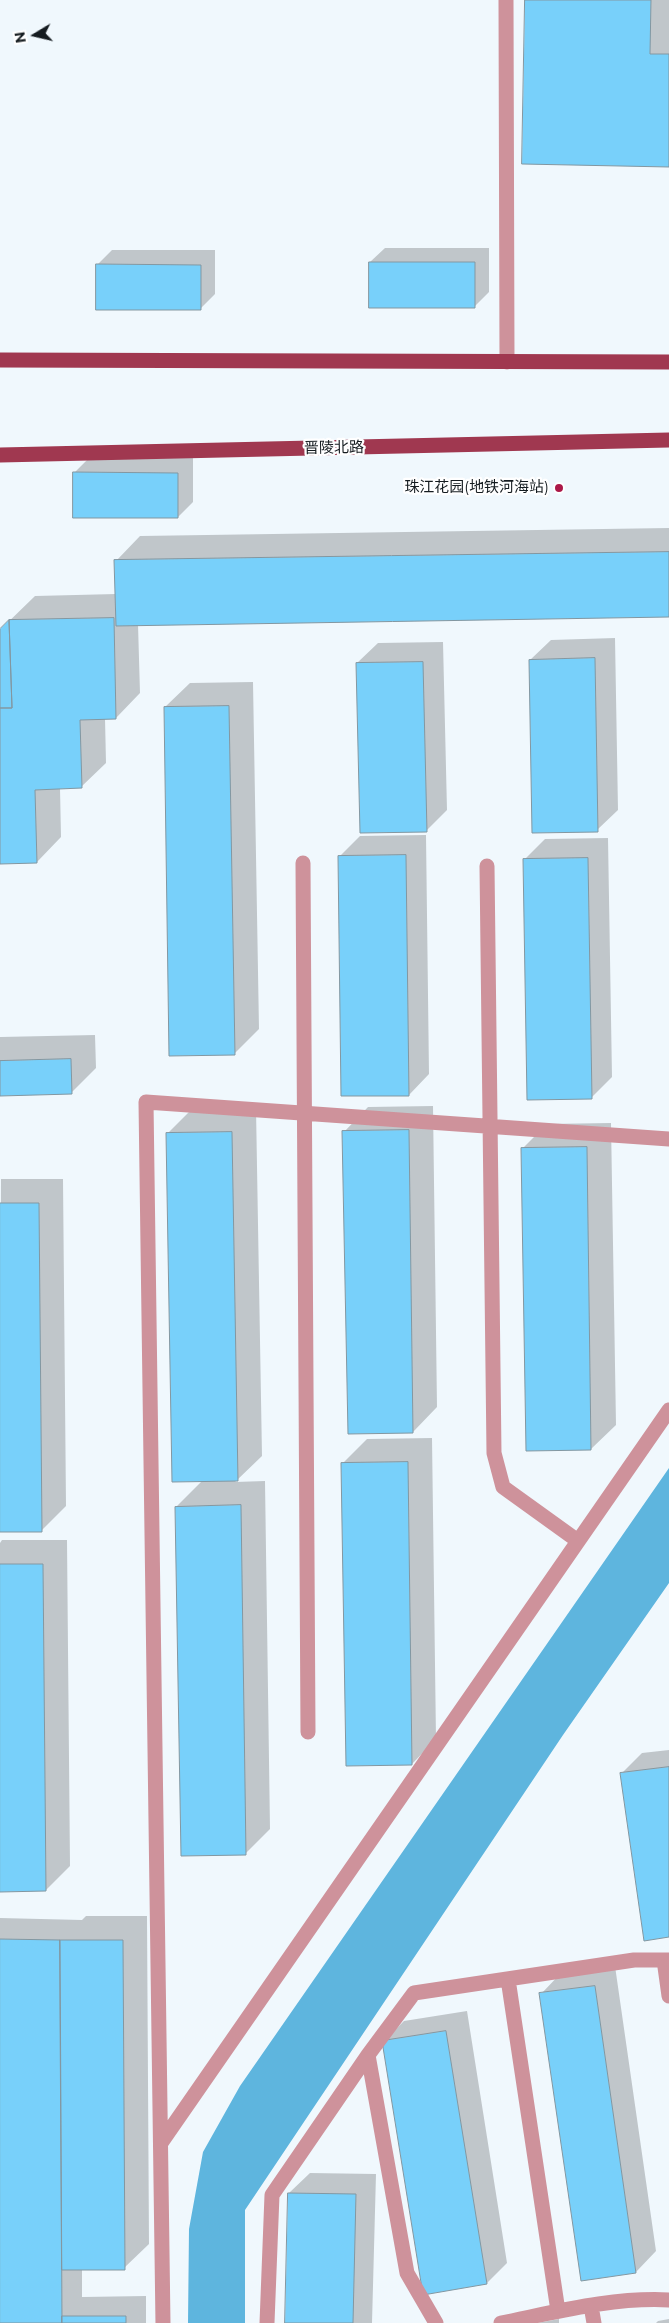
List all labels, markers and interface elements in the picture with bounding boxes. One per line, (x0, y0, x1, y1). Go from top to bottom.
north arrow (10, 10, 60, 60)
text: N (10, 30, 30, 44)
street label: 晋陵北路 (304, 438, 364, 458)
place label: 珠江花园(地铁河海站) (404, 479, 549, 497)
marker: 珠江花园(地铁河海站) (553, 482, 565, 494)

